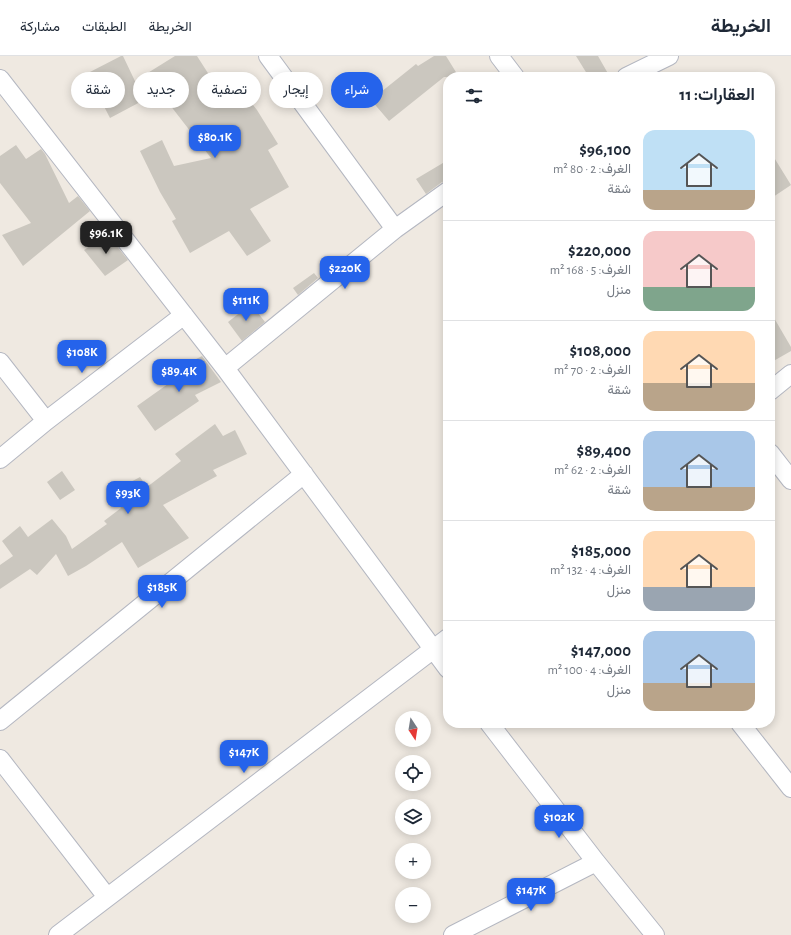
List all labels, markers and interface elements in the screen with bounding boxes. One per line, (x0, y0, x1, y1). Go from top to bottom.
text: الخريطة (711, 17, 771, 36)
text: مشاركة (20, 20, 60, 34)
text: الطبقات (82, 20, 126, 34)
text: الخريطة (148, 20, 192, 34)
chip: شقة (71, 72, 125, 108)
chip: جديد (133, 72, 189, 108)
chip: تصفية (197, 72, 261, 108)
chip: إيجار (269, 72, 323, 108)
chip: شراء (331, 72, 383, 108)
icon: filters (463, 85, 485, 107)
text: العقارات: 11 (679, 86, 755, 103)
pin: $80.1K (182, 125, 248, 159)
text: $80.1K (198, 131, 232, 144)
text: $96,100 (579, 141, 631, 158)
icon: home (675, 146, 723, 194)
text: الغرف: 2 · 80 m² (553, 163, 631, 176)
text: شقة (608, 183, 631, 196)
pin: $96.1K (73, 221, 139, 255)
text: $96.1K (89, 227, 123, 240)
text: $220,000 (568, 242, 631, 259)
icon: home (675, 247, 723, 295)
pin: $220K (317, 256, 373, 290)
text: $220K (329, 262, 361, 275)
text: الغرف: 5 · 168 m² (550, 264, 631, 277)
text: منزل (607, 284, 631, 297)
pin: $111K (218, 288, 274, 322)
text: $111K (232, 294, 260, 307)
pin: $108K (54, 340, 110, 374)
text: $108,000 (570, 342, 631, 359)
text: $108K (66, 346, 98, 359)
icon: home (675, 347, 723, 395)
pin: $89.4K (146, 359, 212, 393)
text: الغرف: 2 · 70 m² (554, 364, 631, 377)
text: $89.4K (161, 365, 197, 378)
text: شقة (608, 384, 631, 397)
text: $89,400 (577, 442, 631, 459)
icon: home (675, 447, 723, 495)
text: الغرف: 2 · 62 m² (554, 464, 631, 477)
pin: $93K (104, 481, 152, 515)
text: شقة (608, 484, 631, 497)
text: $93K (115, 487, 141, 500)
text: $185,000 (571, 542, 631, 559)
icon: home (675, 547, 723, 595)
text: الغرف: 4 · 132 m² (550, 564, 631, 577)
pin: $185K (134, 575, 190, 609)
text: $185K (147, 581, 177, 594)
text: منزل (607, 584, 631, 597)
text: $147,000 (571, 642, 631, 659)
icon: home (675, 647, 723, 695)
text: الغرف: 4 · 100 m² (547, 664, 631, 677)
text: منزل (607, 684, 631, 697)
north arrow (395, 711, 431, 747)
map controls (395, 711, 431, 923)
pin: $147K (216, 740, 272, 774)
text: $147K (229, 746, 259, 759)
button: locate (395, 755, 431, 791)
button: layers (395, 799, 431, 835)
pin: $102K (531, 805, 587, 839)
text: $102K (543, 811, 575, 824)
button: + (395, 843, 431, 879)
pin: $147K (503, 878, 559, 912)
text: $147K (516, 884, 546, 897)
button: − (395, 887, 431, 923)

